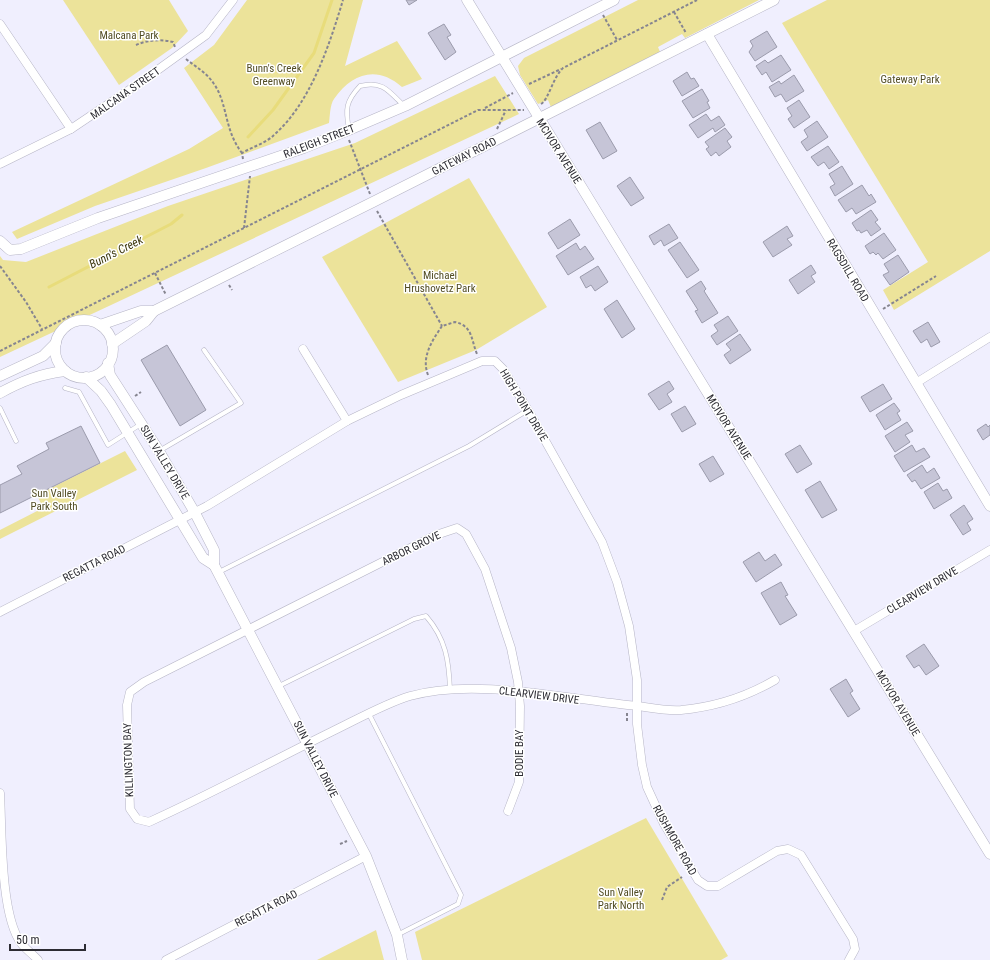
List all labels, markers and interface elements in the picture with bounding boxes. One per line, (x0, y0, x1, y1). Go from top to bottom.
park label: Malcana Park (99, 29, 159, 42)
park label: Bunn's Creek Greenway (246, 62, 302, 88)
street label: MALCANA STREET (88, 64, 163, 122)
park label: Gateway Park (880, 73, 940, 86)
street label: MCIVOR AVENUE (533, 116, 584, 187)
street label: RALEIGH STREET (282, 122, 357, 161)
street label: GATEWAY ROAD (430, 135, 499, 178)
water label: Bunn's Creek (87, 232, 146, 272)
street label: RAGSDILL ROAD (824, 236, 872, 304)
park label: Michael Hrushovetz Park (404, 269, 476, 295)
street label: HIGH POINT DRIVE (497, 367, 551, 444)
street label: MCIVOR AVENUE (703, 392, 754, 463)
street label: SUN VALLEY DRIVE (137, 423, 192, 502)
park label: Sun Valley Park South (30, 487, 78, 513)
street label: ARBOR GROVE (380, 528, 443, 568)
street label: REGATTA ROAD (61, 542, 128, 585)
street label: CLEARVIEW DRIVE (884, 564, 961, 617)
street label: MCIVOR AVENUE (873, 668, 923, 739)
street label: CLEARVIEW DRIVE (498, 684, 580, 707)
street label: SUN VALLEY DRIVE (291, 719, 341, 800)
street label: KILLINGTON BAY (121, 722, 136, 797)
street label: BODIE BAY (513, 729, 526, 777)
street label: RUSHMORE ROAD (650, 803, 699, 878)
park label: Sun Valley Park North (598, 886, 644, 912)
street label: REGATTA ROAD (233, 887, 300, 930)
scale bar (10, 926, 85, 952)
text: 50 m (16, 933, 40, 947)

